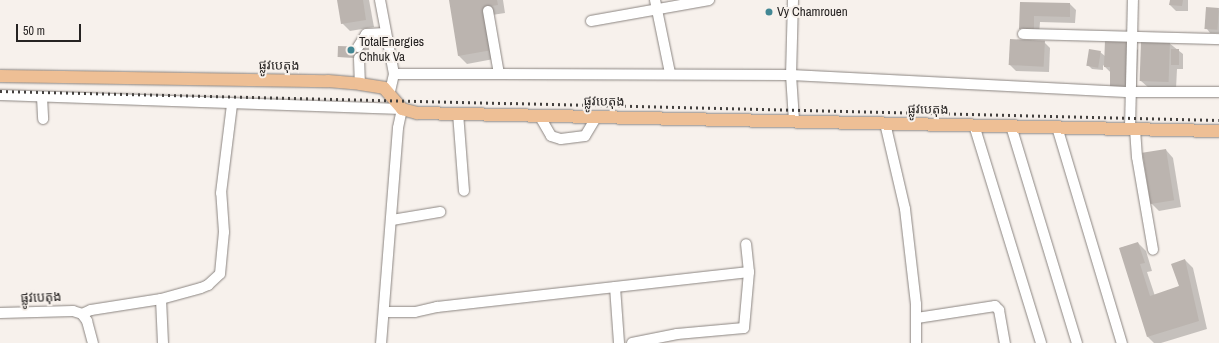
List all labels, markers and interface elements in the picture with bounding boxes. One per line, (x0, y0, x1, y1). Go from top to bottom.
place label: Vy Chamrouen (777, 4, 848, 20)
marker: Vy Chamrouen (764, 7, 774, 17)
scale bar (18, 16, 83, 42)
text: 50 m (23, 23, 45, 39)
place label: TotalEnergies Chhuk Va (359, 35, 424, 66)
marker: TotalEnergies Chhuk Va (346, 45, 356, 55)
street label: ផ្លូវបេតុង (258, 58, 300, 74)
street label: ផ្លូវបេតុង (583, 94, 625, 110)
street label: ផ្លូវបេតុង (907, 102, 949, 118)
street label: ផ្លូវបេតុង (20, 289, 62, 307)

